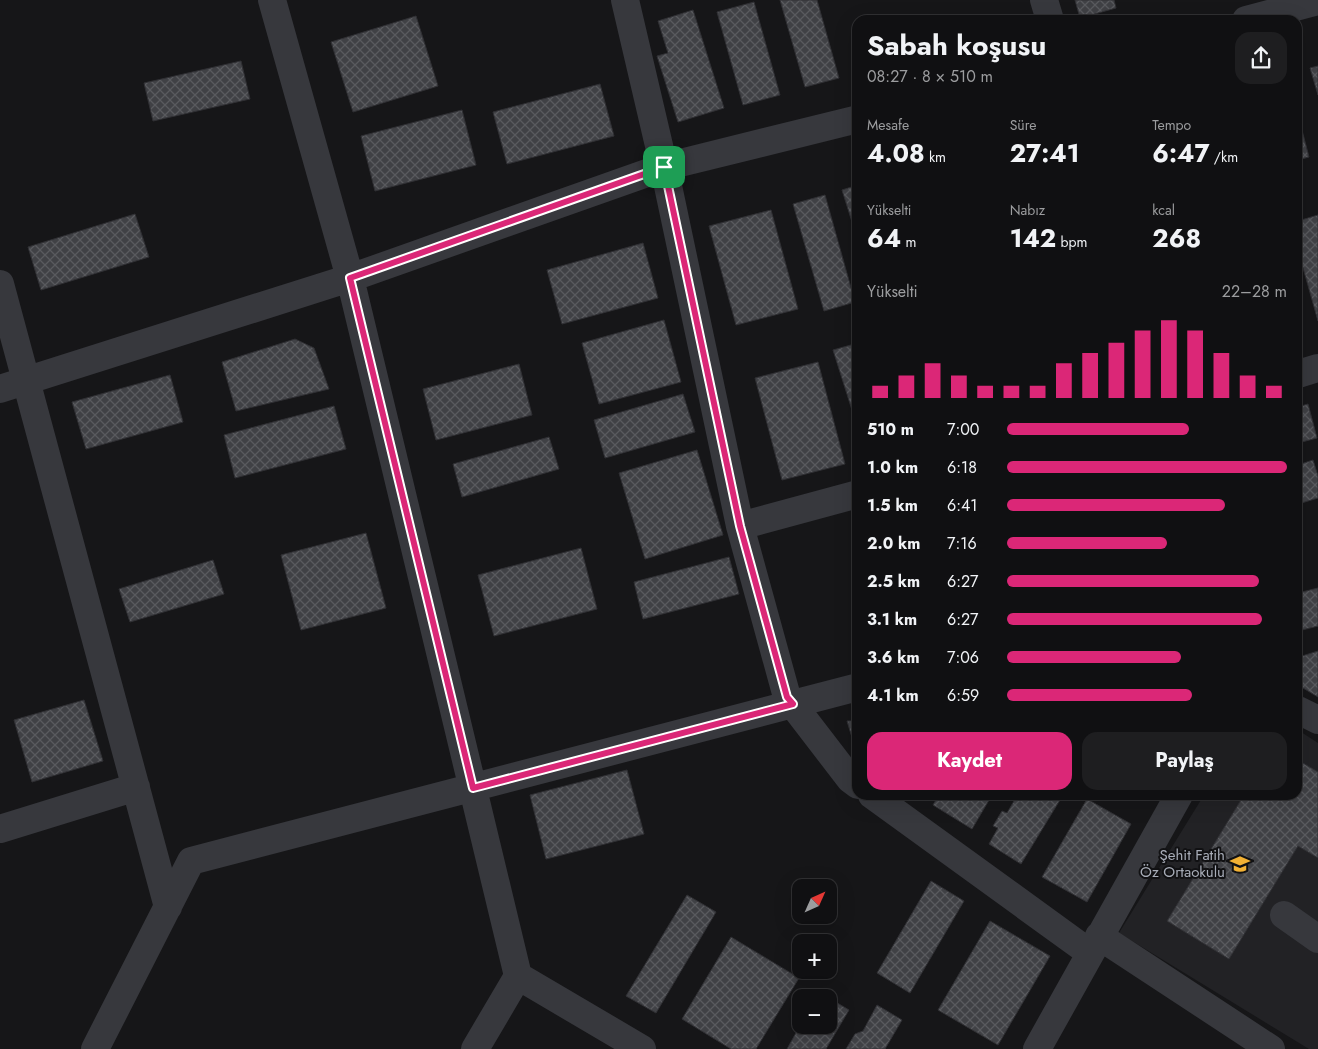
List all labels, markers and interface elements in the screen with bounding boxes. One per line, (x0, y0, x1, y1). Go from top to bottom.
text: Sabah koşusu (867, 25, 1046, 66)
button: share (1235, 32, 1287, 84)
text: 08:27 · 8 × 510 m (867, 65, 993, 88)
text: Mesafe (867, 115, 909, 135)
text: Süre (1010, 115, 1036, 135)
text: Tempo (1152, 115, 1191, 135)
text: 4.08 (867, 135, 925, 171)
text: 27:41 (1010, 135, 1079, 171)
text: 6:47 (1152, 135, 1210, 171)
pin (643, 146, 685, 188)
text: km (925, 147, 946, 167)
text: /km (1210, 147, 1238, 167)
icon: arrive (650, 153, 678, 181)
text: Yükselti (867, 200, 911, 220)
text: Nabız (1010, 200, 1045, 220)
text: kcal (1152, 200, 1175, 220)
text: 64 (867, 220, 901, 256)
text: 142 (1010, 220, 1056, 256)
text: 268 (1152, 220, 1201, 256)
text: m (901, 232, 916, 252)
text: bpm (1056, 232, 1087, 252)
text: Yükselti (867, 280, 918, 303)
text: 22–28 m (1222, 280, 1287, 303)
text: 510 m (867, 418, 914, 441)
text: 7:00 (947, 418, 979, 441)
text: 1.0 km (867, 456, 918, 479)
text: 6:18 (947, 456, 977, 479)
text: 1.5 km (867, 494, 918, 517)
text: 6:41 (947, 494, 978, 517)
text: 2.0 km (867, 532, 920, 555)
text: 7:16 (947, 532, 977, 555)
text: 2.5 km (867, 570, 920, 593)
text: 6:27 (947, 570, 979, 593)
text: 3.1 km (867, 608, 917, 631)
text: 6:27 (947, 608, 979, 631)
text: 3.6 km (867, 646, 920, 669)
text: 7:06 (947, 646, 979, 669)
text: 4.1 km (867, 684, 919, 707)
text: 6:59 (947, 684, 979, 707)
button: Kaydet (867, 732, 1072, 790)
button: Paylaş (1082, 732, 1287, 790)
place label: Şehit Fatih Öz Ortaokulu (1140, 844, 1225, 883)
school or university icon: Şehit Fatih Öz Ortaokulu (1229, 853, 1251, 875)
north arrow (792, 879, 838, 924)
map controls (792, 879, 837, 1034)
button: + (792, 934, 837, 979)
button: − (792, 989, 837, 1034)

